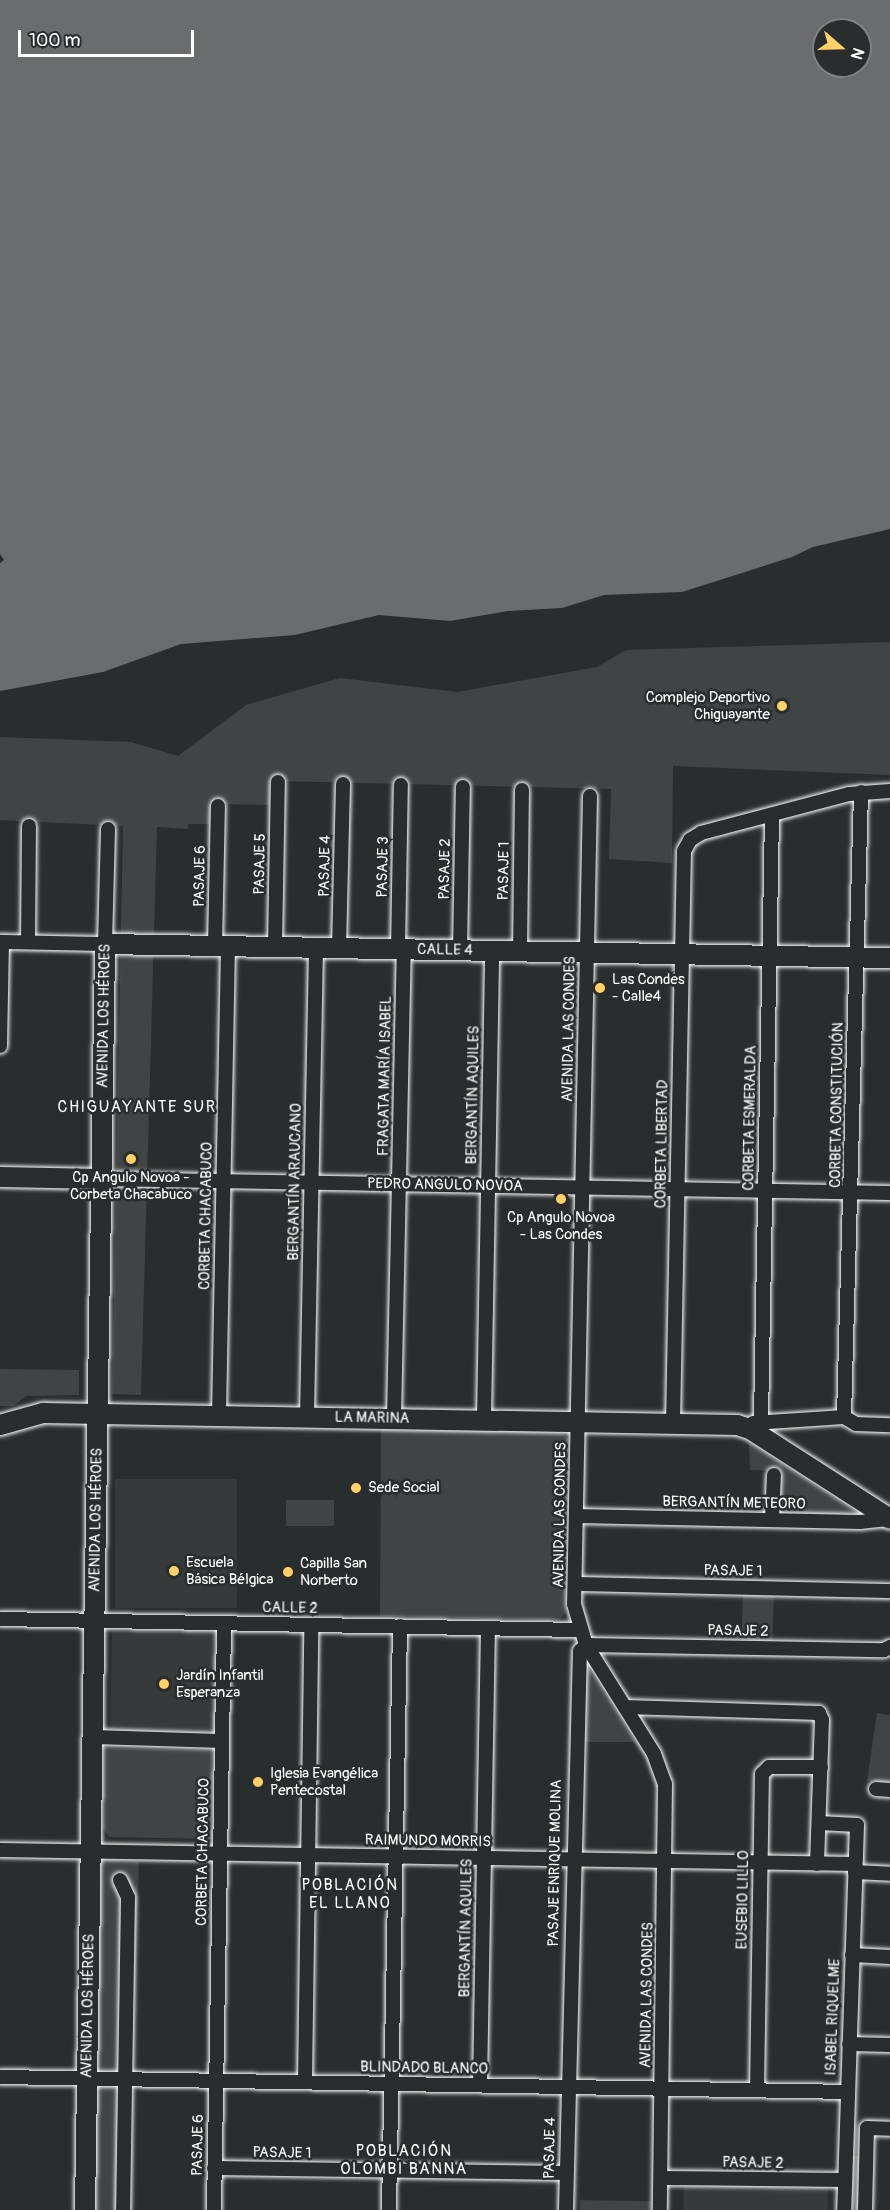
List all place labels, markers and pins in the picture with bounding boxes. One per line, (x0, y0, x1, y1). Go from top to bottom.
place label: Complejo Deportivo Chiguayante (646, 688, 770, 723)
marker: Complejo Deportivo Chiguayante (775, 699, 789, 713)
place label: Las Condes - Calle4 (612, 970, 685, 1005)
marker: Las Condes - Calle4 (593, 981, 607, 995)
marker: Cp Angulo Novoa - Corbeta Chacabuco (124, 1152, 138, 1166)
place label: Cp Angulo Novoa - Corbeta Chacabuco (70, 1168, 192, 1203)
marker: Cp Angulo Novoa - Las Condes (554, 1192, 568, 1206)
place label: Cp Angulo Novoa - Las Condes (507, 1208, 615, 1243)
place label: Sede Social (368, 1479, 440, 1497)
marker: Sede Social (349, 1481, 363, 1495)
place label: Escuela Básica Bélgica (186, 1553, 274, 1588)
place label: Capilla San Norberto (300, 1554, 367, 1589)
marker: Escuela Básica Bélgica (167, 1564, 181, 1578)
marker: Capilla San Norberto (281, 1565, 295, 1579)
place label: Jardín Infantil Esperanza (176, 1666, 264, 1701)
marker: Jardín Infantil Esperanza (157, 1677, 171, 1691)
place label: Iglesia Evangélica Pentecostal (270, 1764, 378, 1799)
marker: Iglesia Evangélica Pentecostal (251, 1775, 265, 1789)

